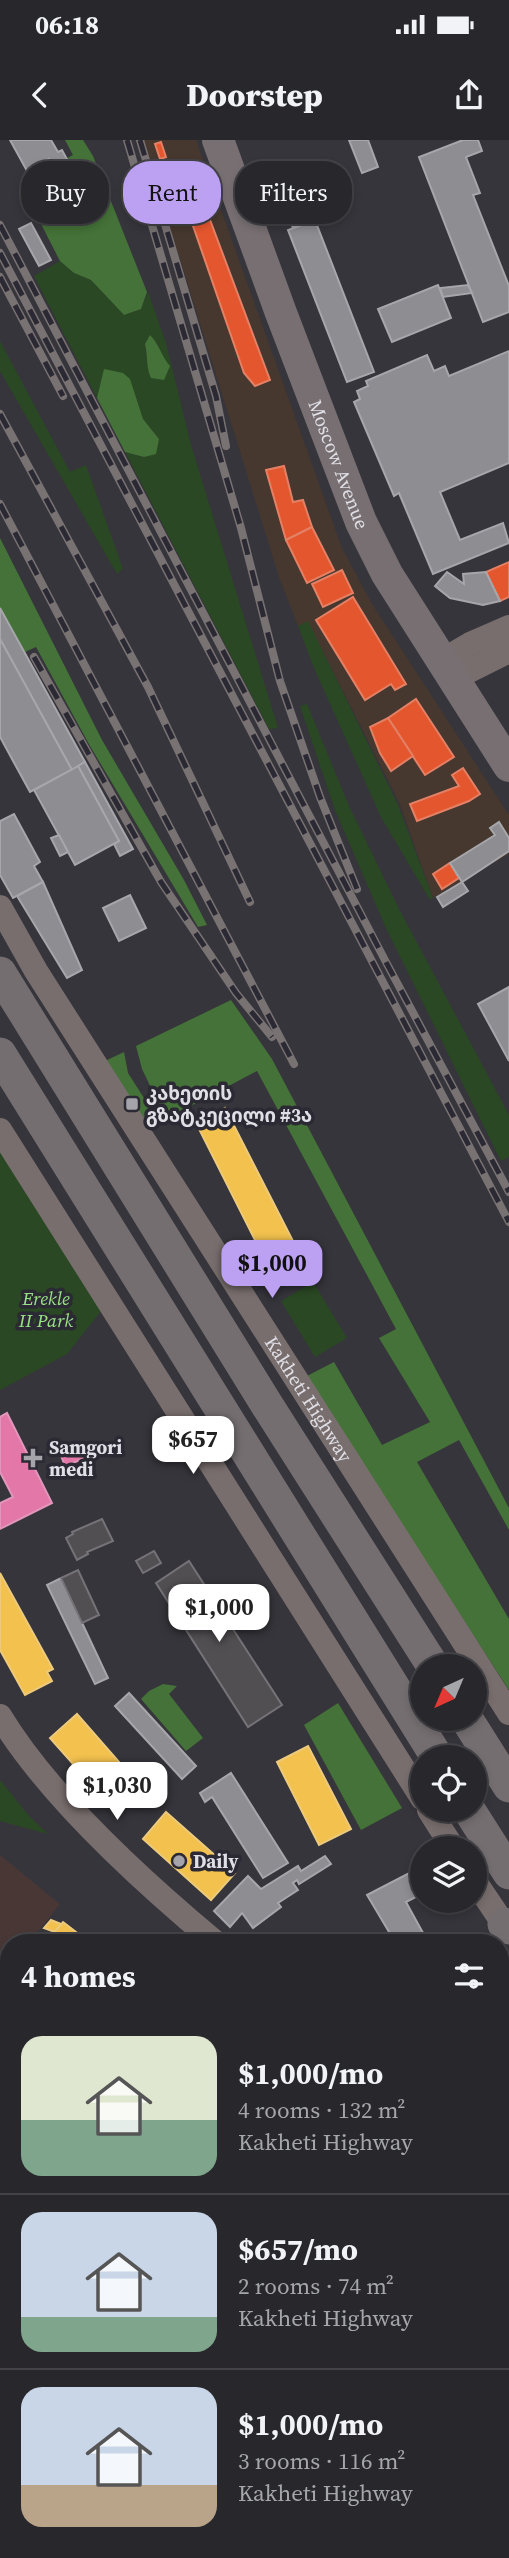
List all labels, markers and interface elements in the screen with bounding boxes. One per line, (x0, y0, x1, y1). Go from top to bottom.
text: 06:18 (35, 7, 99, 43)
text: Doorstep (186, 73, 323, 117)
icon: back (21, 76, 59, 114)
icon: share (450, 76, 488, 114)
chip: Buy (21, 161, 109, 224)
chip: Rent (123, 161, 221, 224)
chip: Filters (235, 161, 352, 224)
street label: Moscow Avenue (302, 396, 375, 534)
place label: კახეთის გზატკეცილი #3ა (146, 1080, 312, 1128)
marker: კახეთის გზატკეცილი #3ა (124, 1096, 140, 1112)
pin: $1,000 (215, 1240, 329, 1300)
text: $1,000 (237, 1247, 307, 1279)
park label: Erekle II Park (18, 1285, 73, 1333)
street label: Kakheti Highway (259, 1331, 359, 1467)
pin: $657 (152, 1416, 234, 1476)
text: $657 (168, 1423, 218, 1455)
place label: Samgori medi (49, 1434, 122, 1482)
marker: Samgori medi (23, 1448, 43, 1468)
pin: $1,000 (162, 1584, 276, 1644)
text: $1,000 (184, 1591, 254, 1623)
north arrow (410, 1654, 486, 1731)
map controls (410, 1654, 487, 1913)
button: locate (410, 1745, 487, 1822)
pin: $1,030 (60, 1762, 174, 1822)
text: $1,030 (82, 1769, 152, 1801)
button: layers (410, 1836, 487, 1913)
place label: Daily (193, 1848, 239, 1874)
marker: Daily (171, 1853, 187, 1869)
text: 4 homes (21, 1956, 136, 1997)
icon: filters (450, 1957, 488, 1995)
text: $1,000/mo (238, 2053, 383, 2094)
icon: home (77, 2064, 161, 2148)
text: 4 rooms · 132 m² (238, 2094, 405, 2126)
text: Kakheti Highway (238, 2126, 413, 2158)
text: $657/mo (238, 2229, 358, 2270)
icon: home (77, 2240, 161, 2324)
text: 2 rooms · 74 m² (238, 2270, 394, 2302)
text: Kakheti Highway (238, 2302, 413, 2334)
text: $1,000/mo (238, 2404, 383, 2445)
icon: home (77, 2415, 161, 2499)
text: 3 rooms · 116 m² (238, 2445, 405, 2477)
text: Kakheti Highway (238, 2477, 413, 2509)

